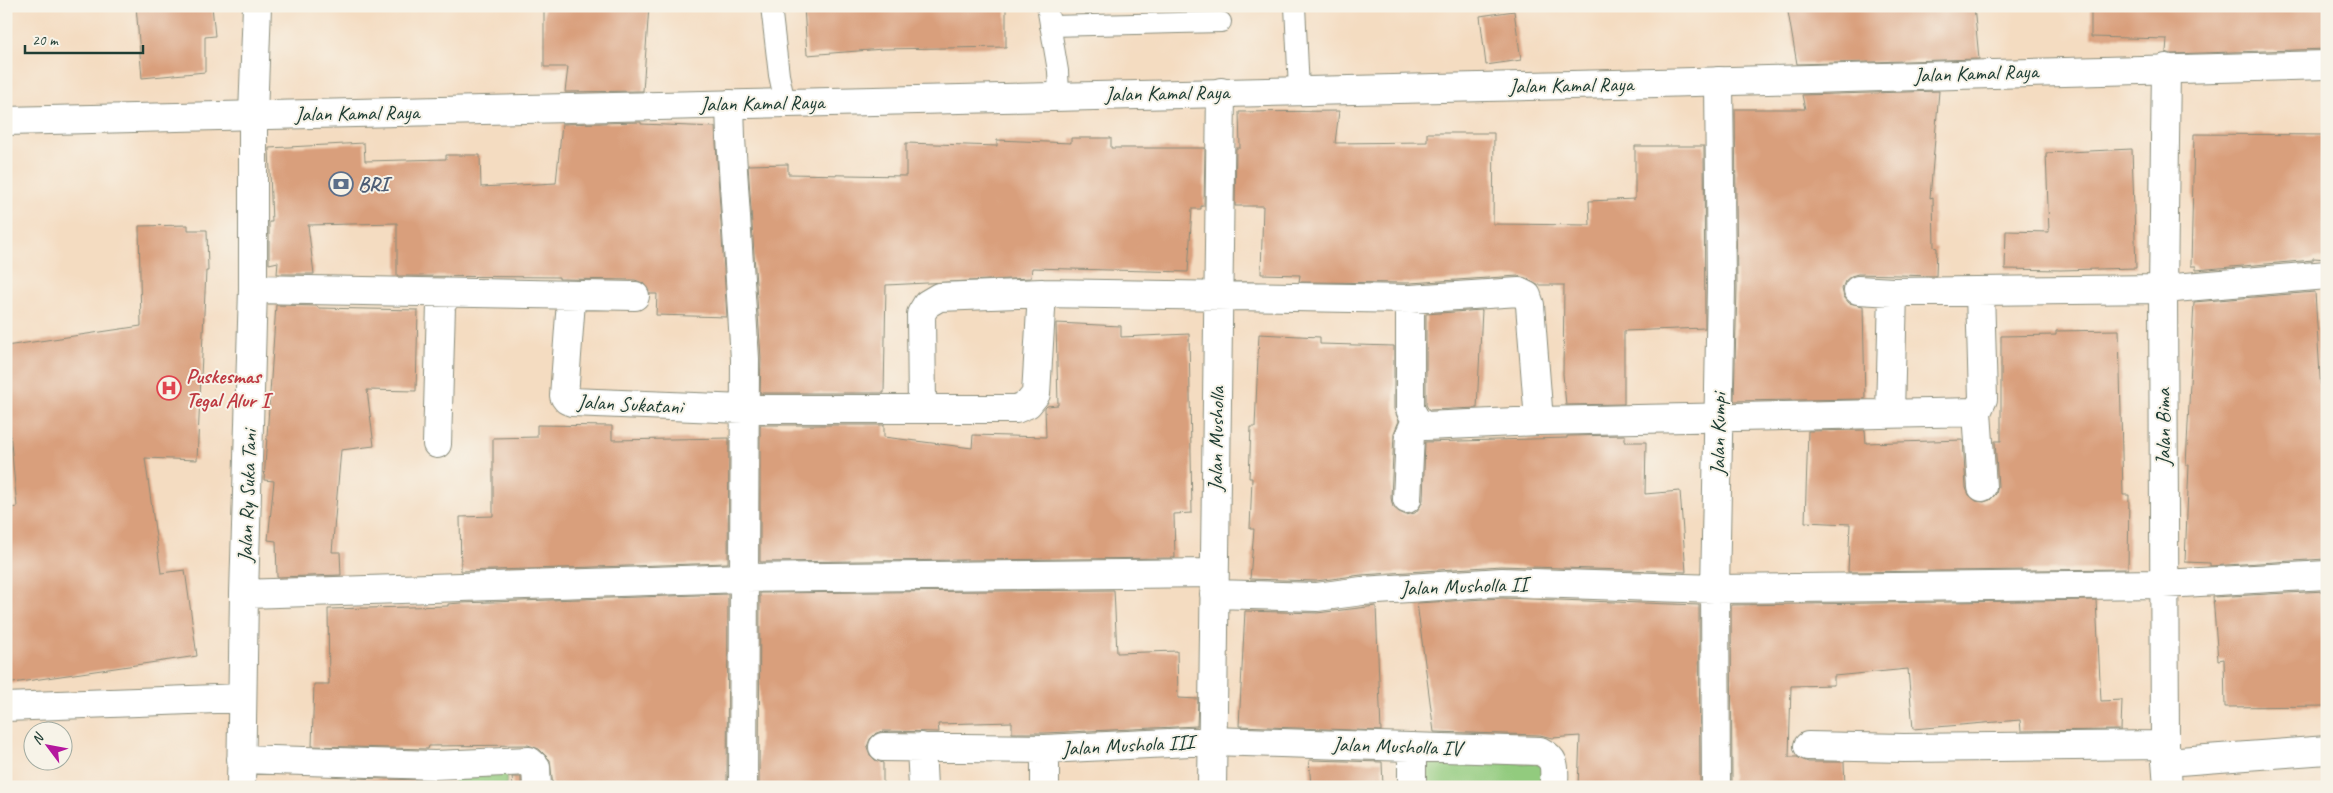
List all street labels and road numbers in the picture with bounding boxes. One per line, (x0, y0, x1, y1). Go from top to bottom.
street label: Jalan Kamal Raya (1912, 58, 2041, 88)
street label: Jalan Kamal Raya (1508, 71, 1636, 99)
street label: Jalan Kamal Raya (1104, 79, 1232, 107)
street label: Jalan Kamal Raya (699, 89, 827, 117)
street label: Jalan Kamal Raya (294, 99, 422, 127)
street label: Jalan Musholla (1202, 385, 1230, 493)
street label: Jalan Bima (2150, 386, 2176, 467)
street label: Jalan Sukatani (576, 388, 686, 420)
street label: Jalan Kumpi (1704, 389, 1732, 477)
street label: Jalan Ry Suka Tani (232, 426, 262, 564)
street label: Jalan Musholla II (1399, 571, 1532, 601)
street label: Jalan Mushola III (1061, 728, 1199, 761)
street label: Jalan Musholla IV (1331, 731, 1466, 761)

